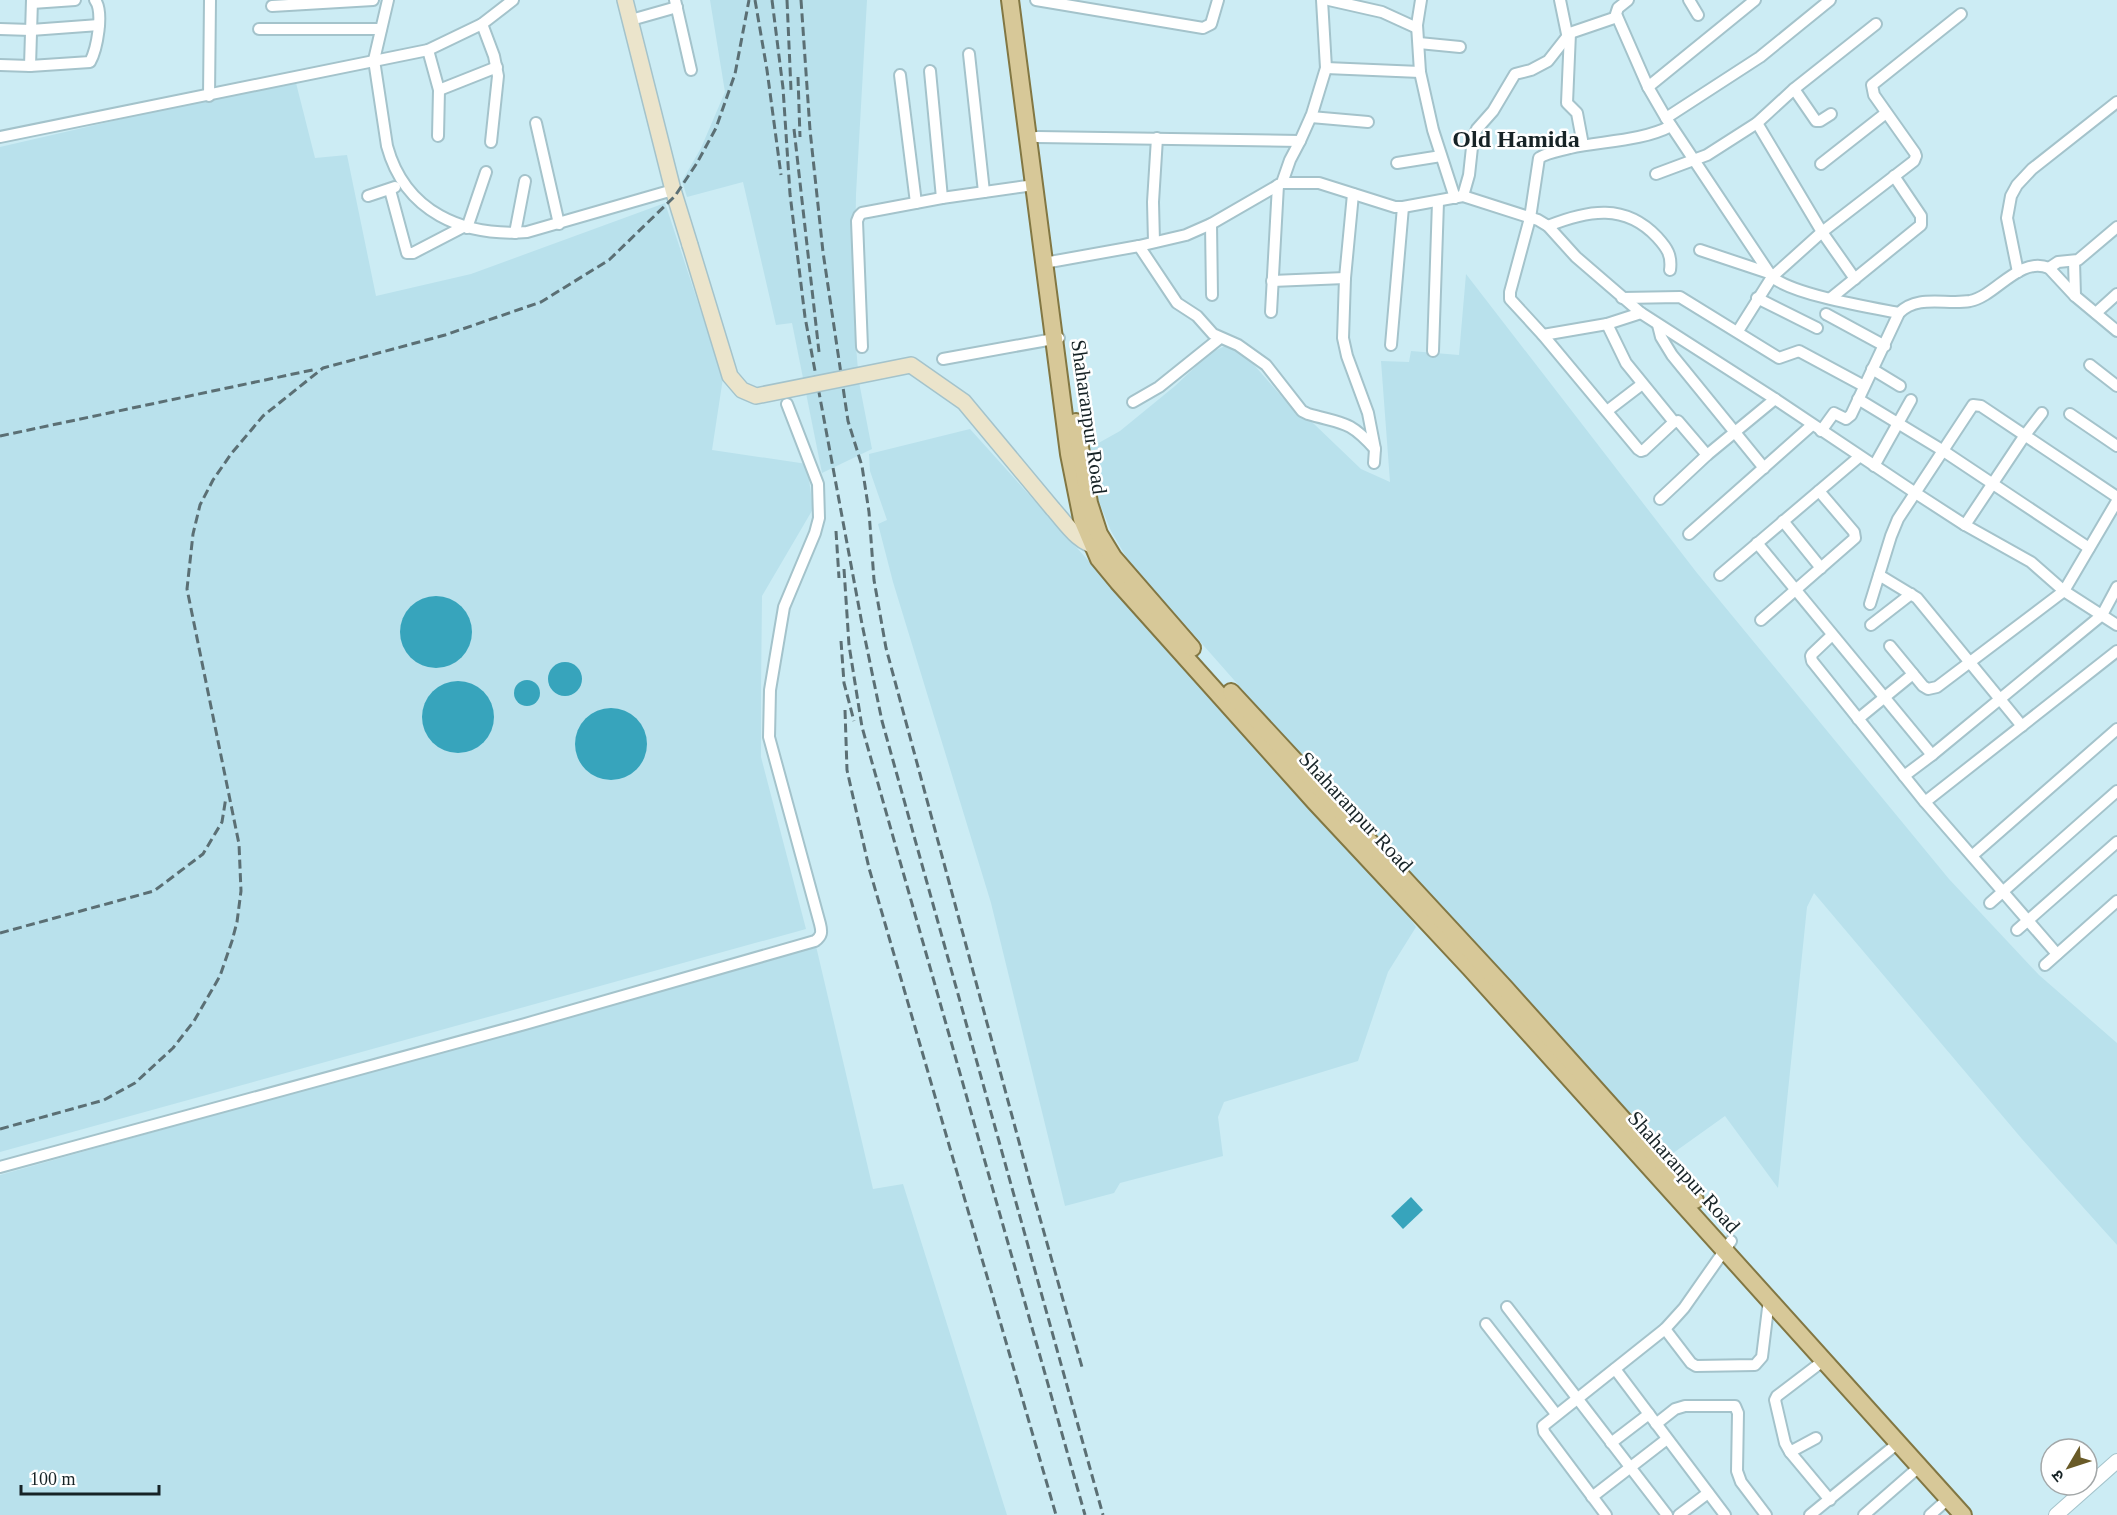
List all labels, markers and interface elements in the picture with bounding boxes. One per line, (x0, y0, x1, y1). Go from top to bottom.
district label: Old Hamida (1452, 126, 1580, 152)
street label: Shaharanpur Road (1066, 338, 1112, 496)
street label: Shaharanpur Road (1294, 747, 1418, 877)
street label: Shaharanpur Road (1623, 1106, 1745, 1238)
north arrow (2039, 1437, 2099, 1497)
scale bar (21, 1458, 159, 1496)
text: उ (2048, 1467, 2067, 1485)
text: 100 m (30, 1469, 76, 1489)

